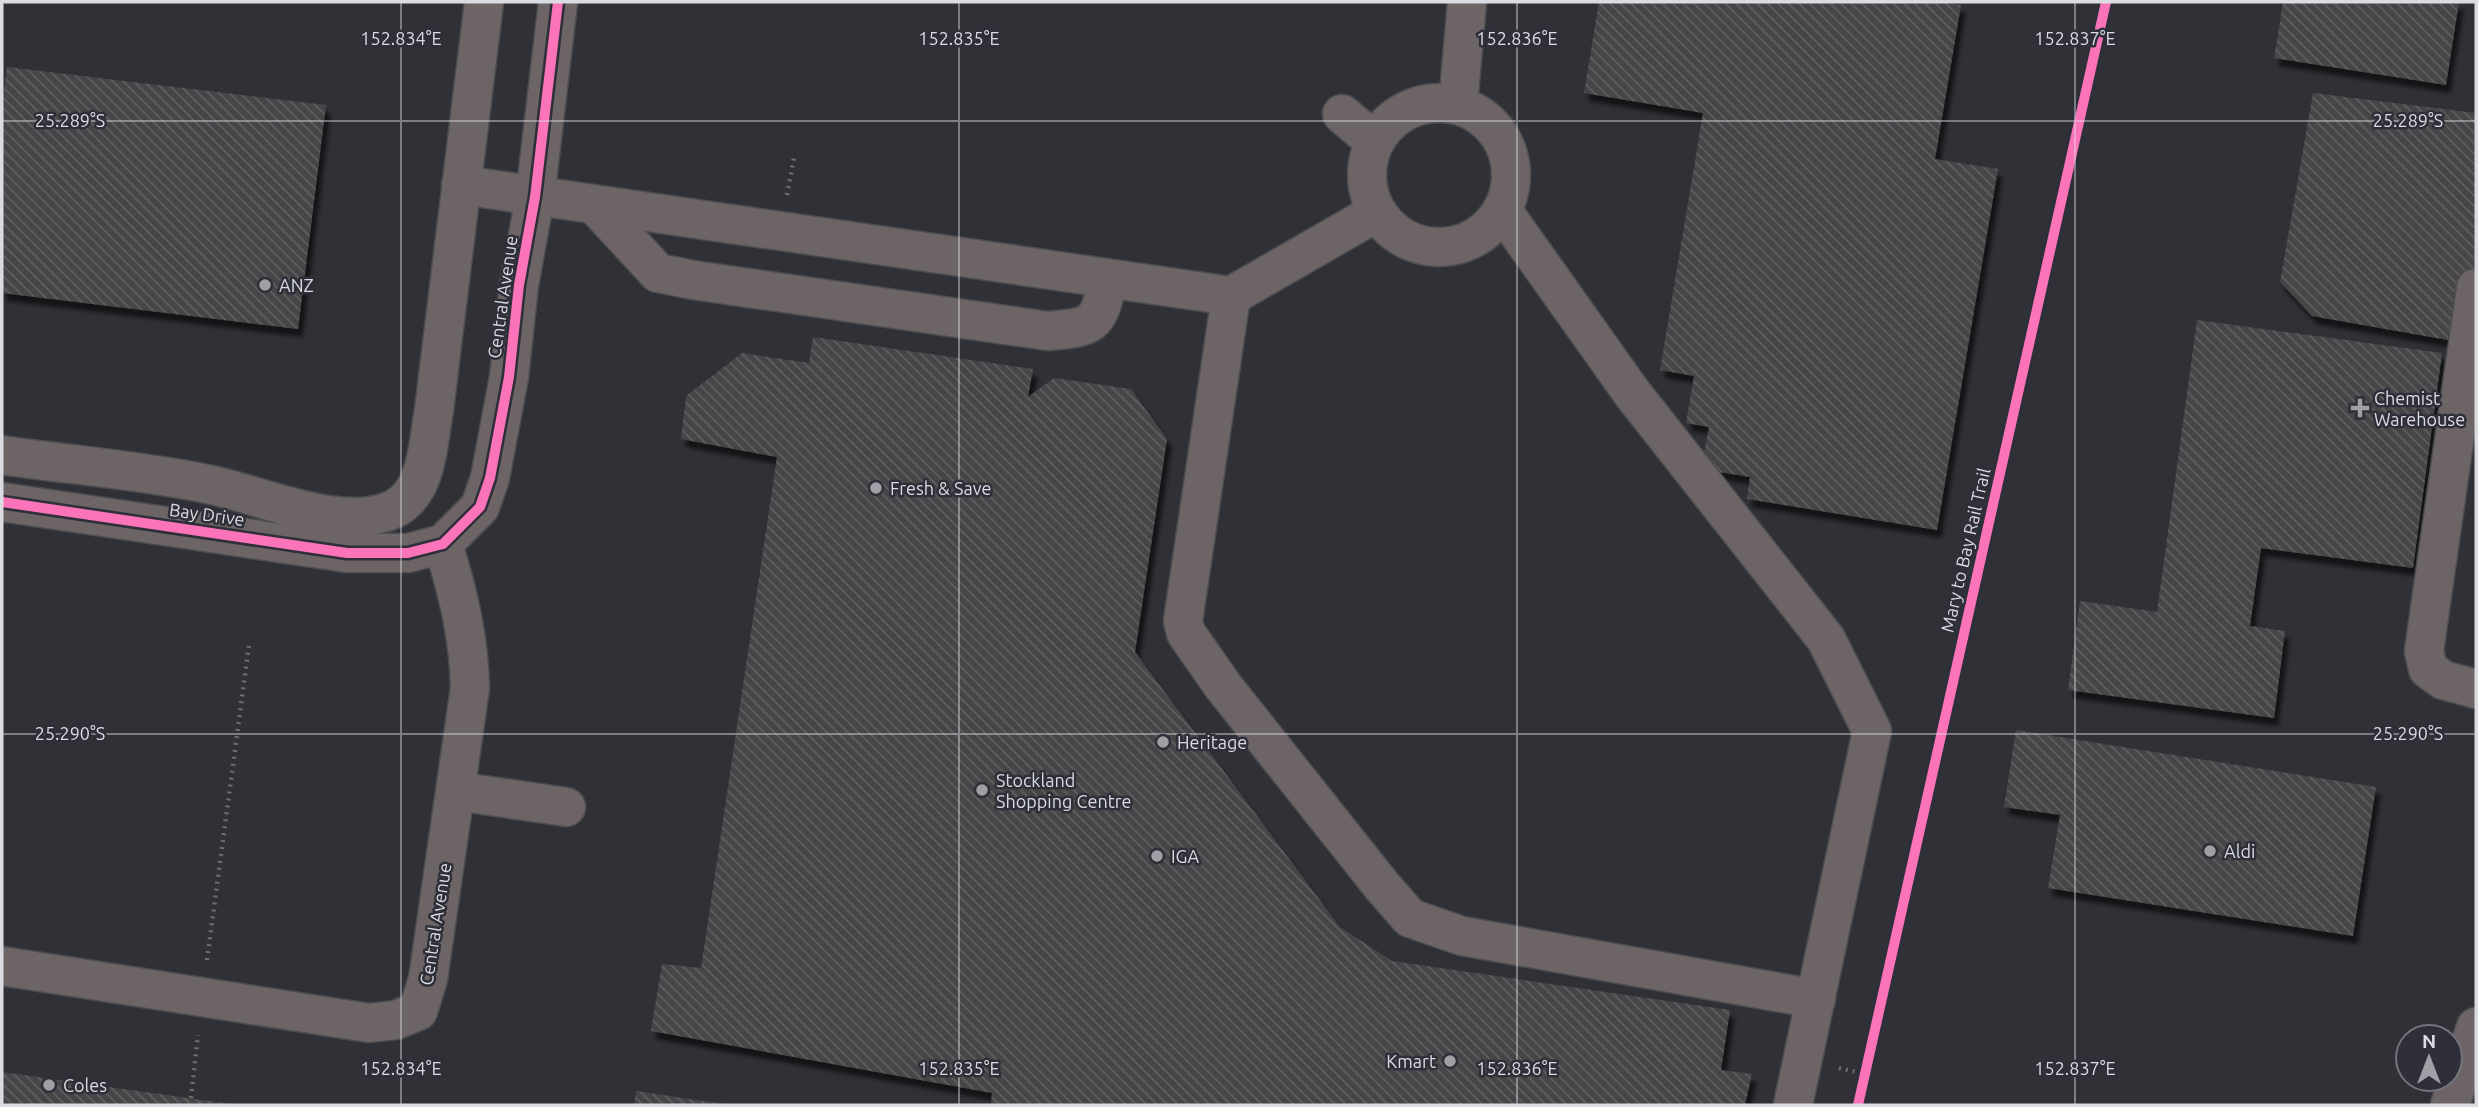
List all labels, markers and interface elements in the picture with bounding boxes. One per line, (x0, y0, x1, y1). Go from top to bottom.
text: 152.834°E (360, 28, 442, 48)
text: 152.835°E (918, 28, 1000, 48)
text: 152.836°E (1476, 28, 1558, 48)
text: 152.837°E (2034, 28, 2116, 48)
text: 25.289°S (35, 110, 105, 130)
text: 25.289°S (2373, 110, 2443, 130)
street label: Central Avenue (483, 234, 521, 360)
place label: ANZ (279, 275, 314, 295)
marker: ANZ (257, 277, 273, 293)
place label: Chemist Warehouse (2374, 388, 2465, 429)
marker: Chemist Warehouse (2352, 400, 2368, 416)
street label: Mary to Bay Rail Trail (1936, 466, 1994, 634)
place label: Fresh & Save (890, 478, 991, 498)
marker: Fresh & Save (868, 480, 884, 496)
street label: Bay Drive (168, 499, 246, 529)
text: 25.290°S (35, 723, 105, 743)
text: 25.290°S (2373, 723, 2443, 743)
place label: Heritage (1177, 732, 1247, 752)
marker: Heritage (1155, 734, 1171, 750)
place label: Stockland Shopping Centre (996, 770, 1131, 811)
marker: Stockland Shopping Centre (974, 782, 990, 798)
place label: Aldi (2224, 841, 2255, 861)
marker: Aldi (2202, 843, 2218, 859)
place label: IGA (1171, 846, 1200, 866)
marker: IGA (1149, 848, 1165, 864)
street label: Central Avenue (415, 861, 455, 987)
north arrow (2394, 1023, 2464, 1093)
text: N (2422, 1030, 2436, 1052)
place label: Kmart (1386, 1051, 1436, 1071)
marker: Kmart (1442, 1053, 1458, 1069)
text: 152.834°E (360, 1058, 442, 1078)
text: 152.835°E (918, 1058, 1000, 1078)
text: 152.836°E (1476, 1058, 1558, 1078)
text: 152.837°E (2034, 1058, 2116, 1078)
place label: Coles (63, 1075, 107, 1095)
marker: Coles (41, 1077, 57, 1093)

